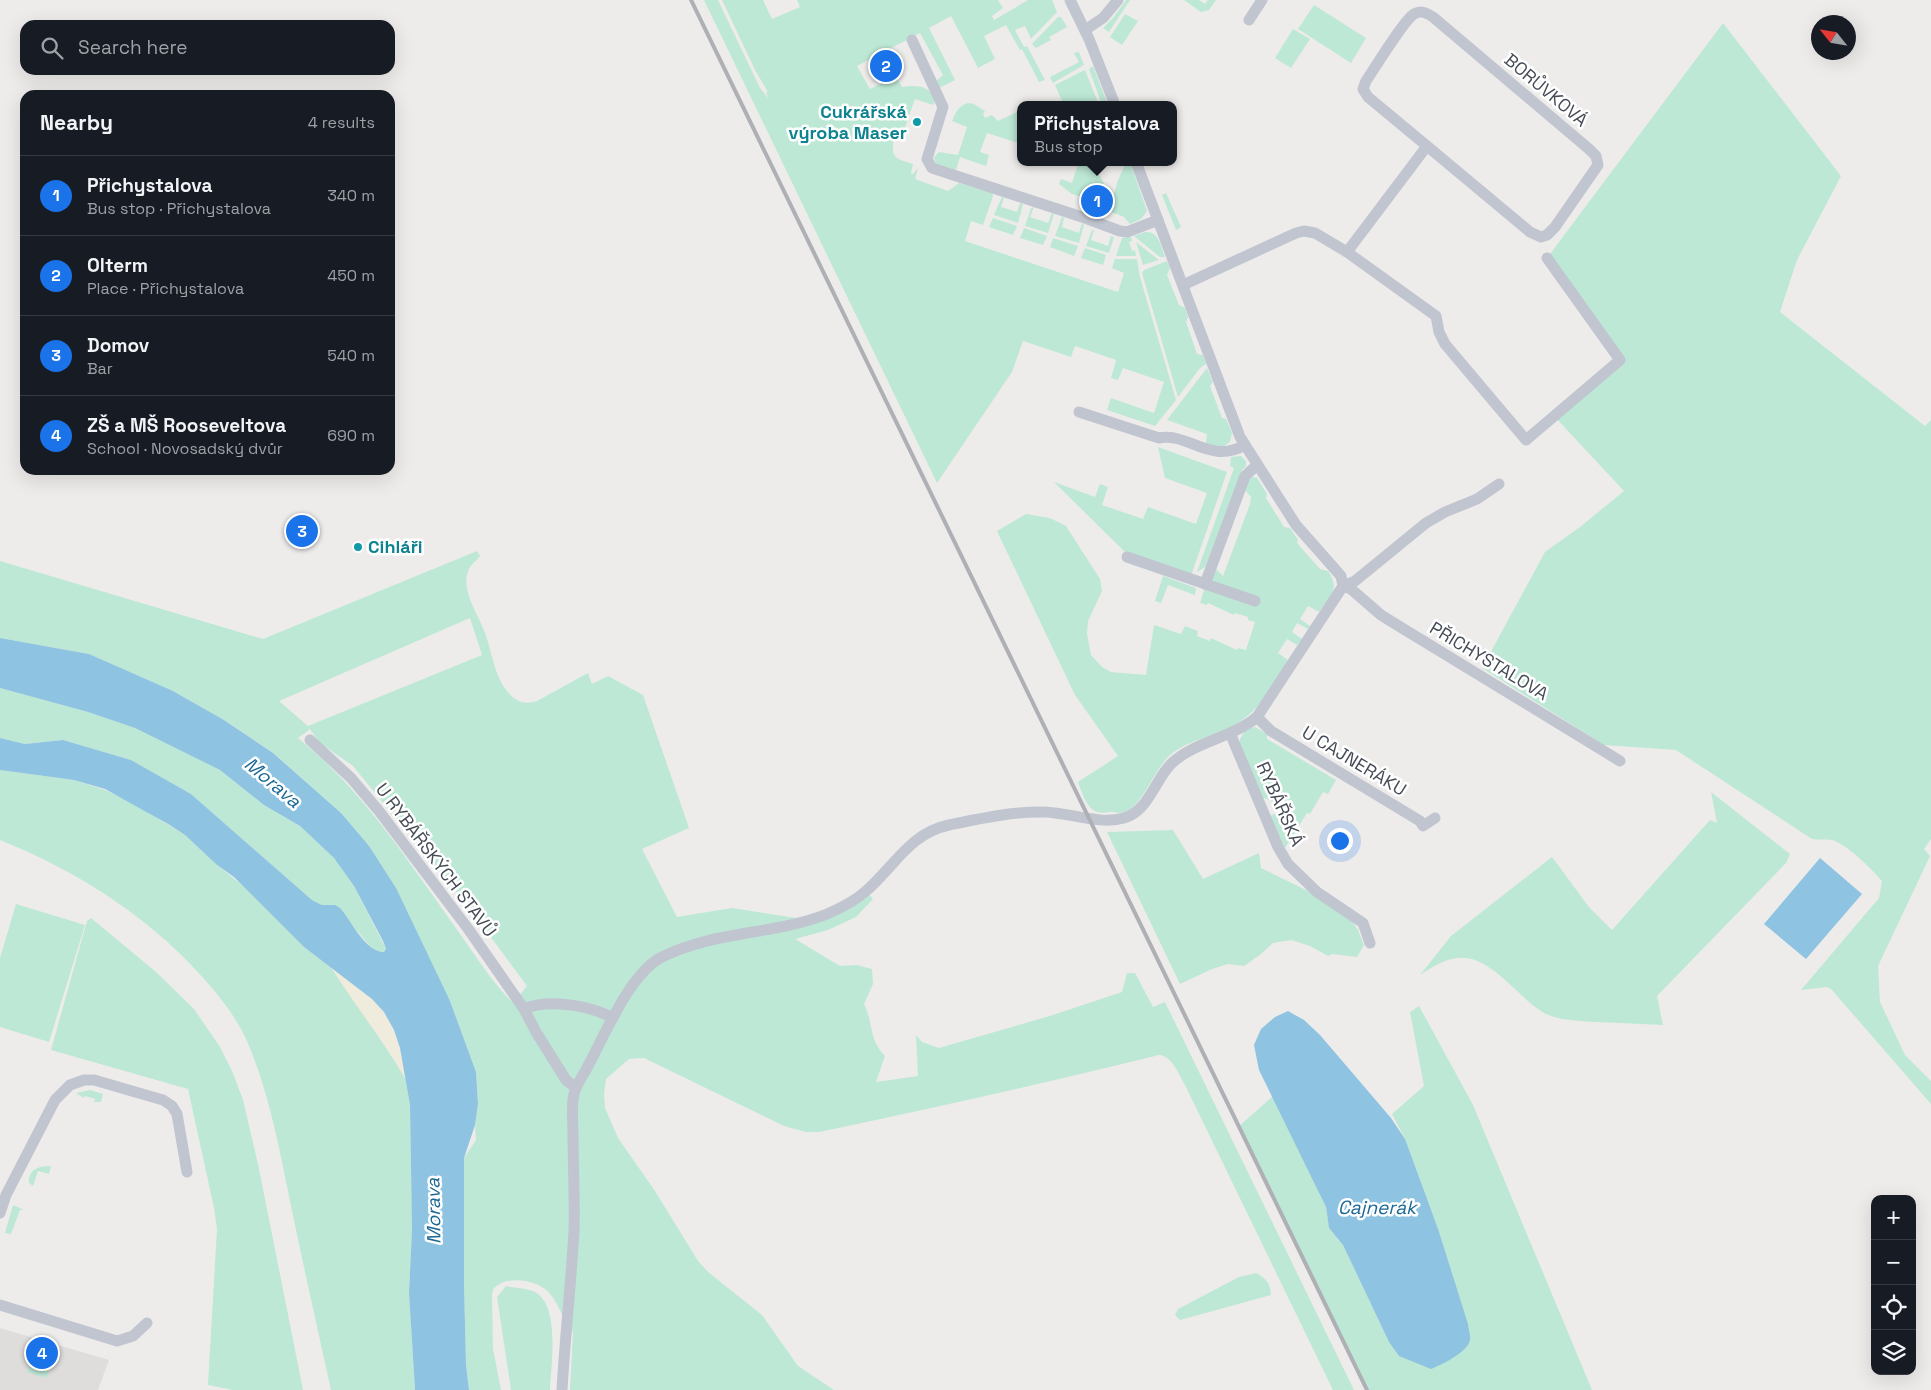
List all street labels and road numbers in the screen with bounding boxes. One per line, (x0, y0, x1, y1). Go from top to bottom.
street label: BORŮVKOVÁ (1500, 48, 1593, 131)
street label: PŘICHYSTALOVA (1426, 616, 1553, 705)
street label: U CAJNERÁKU (1298, 720, 1411, 801)
street label: RYBÁŘSKÁ (1252, 758, 1309, 850)
street label: U RYBÁŘSKÝCH STAVŮ (371, 778, 502, 941)

